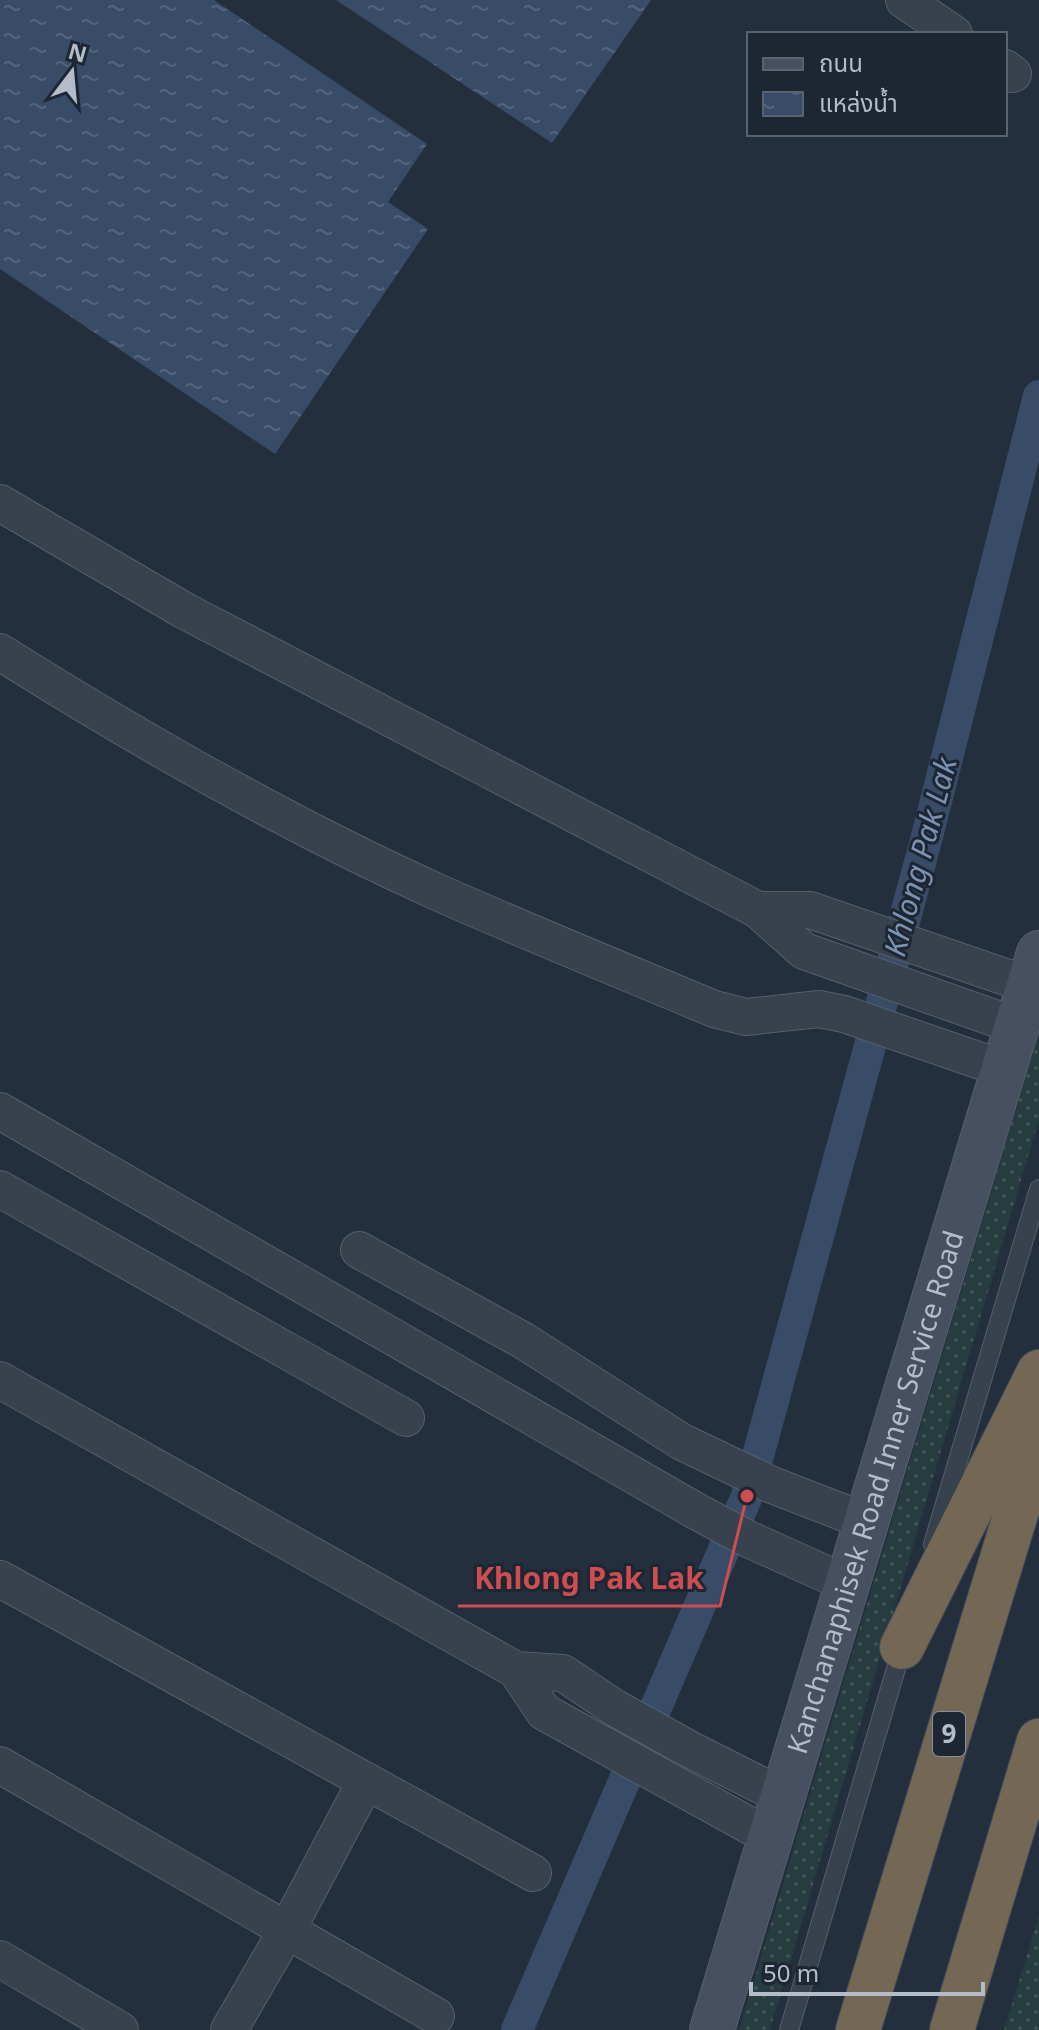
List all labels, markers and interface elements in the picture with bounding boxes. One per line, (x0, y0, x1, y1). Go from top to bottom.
north arrow (32, 32, 112, 112)
legend (747, 32, 1007, 136)
text: N (65, 35, 91, 69)
text: ถนน (819, 46, 863, 79)
text: แหล่งน้ำ (819, 86, 898, 119)
water label: Khlong Pak Lak (873, 752, 966, 961)
street label: Kanchanaphisek Road Inner Service Road (777, 1226, 972, 1758)
callout: Khlong Pak Lak (458, 1552, 720, 1606)
text: Khlong Pak Lak (474, 1557, 704, 1598)
road number: 9 (933, 1712, 965, 1756)
scale bar (751, 1946, 983, 1996)
text: 50 m (763, 1956, 819, 1989)

